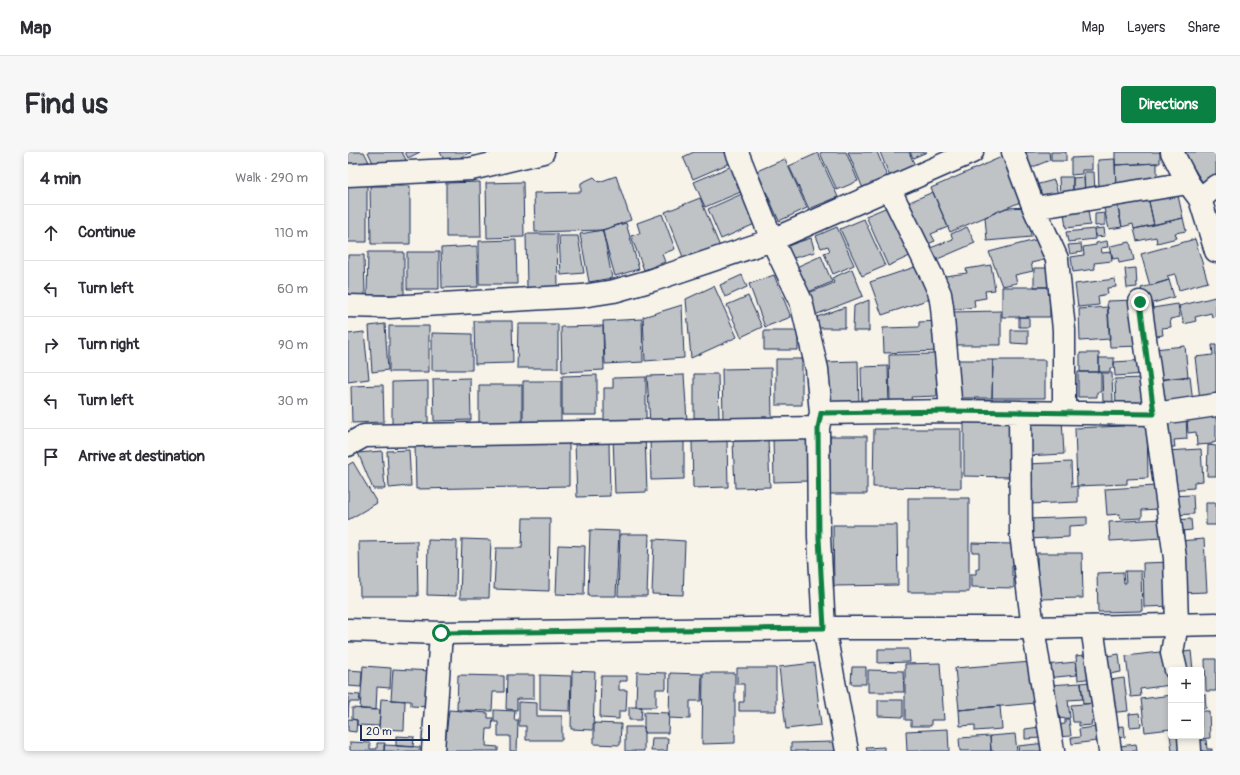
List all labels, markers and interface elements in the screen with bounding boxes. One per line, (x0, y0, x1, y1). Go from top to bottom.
text: Map (20, 16, 51, 40)
text: Map (1082, 19, 1105, 36)
text: Layers (1127, 19, 1165, 36)
text: Share (1187, 19, 1220, 36)
button: Directions (1121, 86, 1216, 123)
text: Find us (24, 87, 108, 122)
text: 4 min (40, 168, 81, 189)
text: Walk · 290 m (235, 170, 308, 186)
icon: ahead (40, 222, 62, 244)
text: Continue (78, 223, 136, 242)
text: 110 m (275, 225, 308, 241)
icon: left (40, 278, 62, 300)
text: Turn left (78, 279, 134, 298)
text: 60 m (277, 281, 308, 297)
route end (1131, 293, 1149, 311)
icon: right (40, 334, 62, 356)
text: Turn right (78, 335, 139, 354)
text: 90 m (278, 337, 308, 353)
icon: left (40, 390, 62, 412)
text: Turn left (78, 391, 134, 410)
text: 30 m (278, 393, 308, 409)
icon: arrive (40, 446, 62, 468)
text: Arrive at destination (78, 447, 205, 466)
route start (432, 624, 450, 642)
map controls (1168, 667, 1204, 739)
button: + (1168, 667, 1204, 703)
button: − (1168, 703, 1204, 739)
scale bar (360, 723, 430, 742)
text: 20 m (366, 725, 392, 738)

